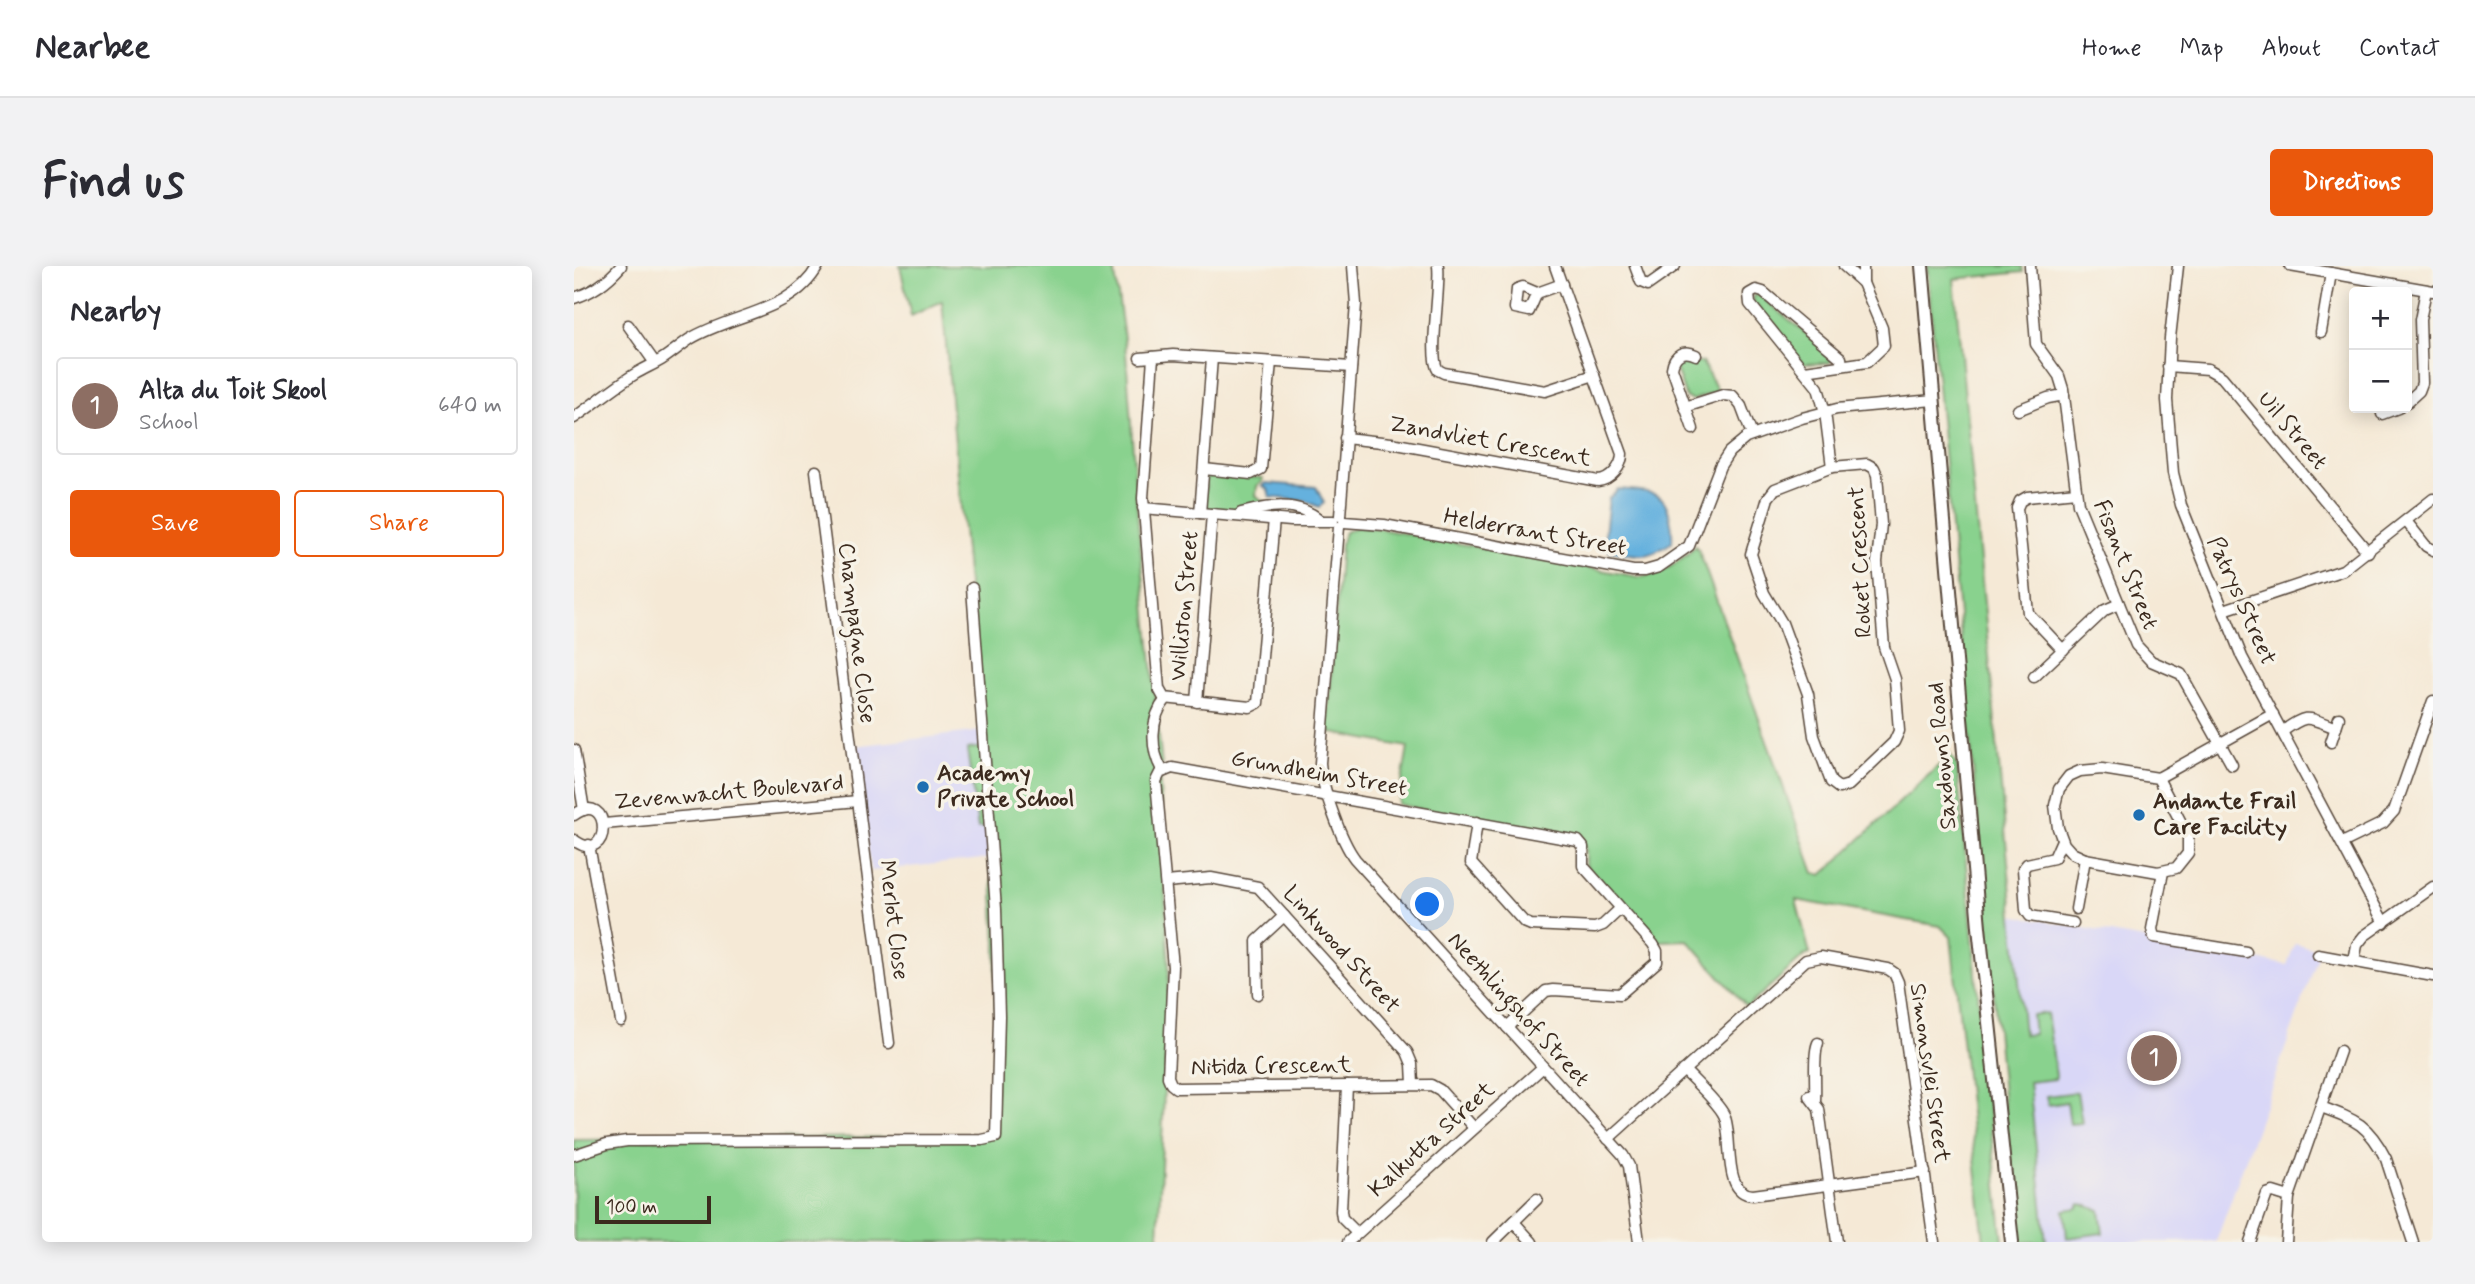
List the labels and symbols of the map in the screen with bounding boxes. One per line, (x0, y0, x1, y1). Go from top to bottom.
street label: Uil Street (2250, 385, 2334, 477)
street label: Zandvliet Crescent (1387, 409, 1594, 475)
street label: Roket Crescent (1842, 485, 1880, 639)
street label: Fisant Street (2085, 496, 2165, 634)
street label: Helderrant Street (1441, 502, 1629, 564)
street label: Williston Street (1164, 530, 1206, 682)
street label: Patrys Street (2199, 532, 2283, 670)
street label: Champagne Close (828, 541, 882, 725)
street label: Saxdowns Road (1922, 681, 1964, 831)
street label: Grundheim Street (1229, 744, 1409, 804)
place label: Academy Private School (937, 759, 1074, 815)
street label: Zevenwacht Boulevard (613, 768, 845, 818)
marker: Academy Private School (915, 779, 931, 795)
place label: Andante Frail Care Facility (2153, 787, 2296, 843)
marker: Andante Frail Care Facility (2131, 807, 2147, 823)
street label: Merlot Close (871, 858, 915, 982)
street label: Linkwood Street (1276, 880, 1406, 1020)
your location (1410, 887, 1444, 921)
street label: Neethlingshof Street (1439, 926, 1596, 1095)
street label: Simonsvlei Street (1902, 981, 1957, 1165)
pin: 1 (2131, 1032, 2177, 1084)
street label: Nitida Crescent (1191, 1051, 1352, 1083)
street label: Kalkutta Street (1363, 1075, 1502, 1205)
scale bar (595, 1193, 710, 1225)

